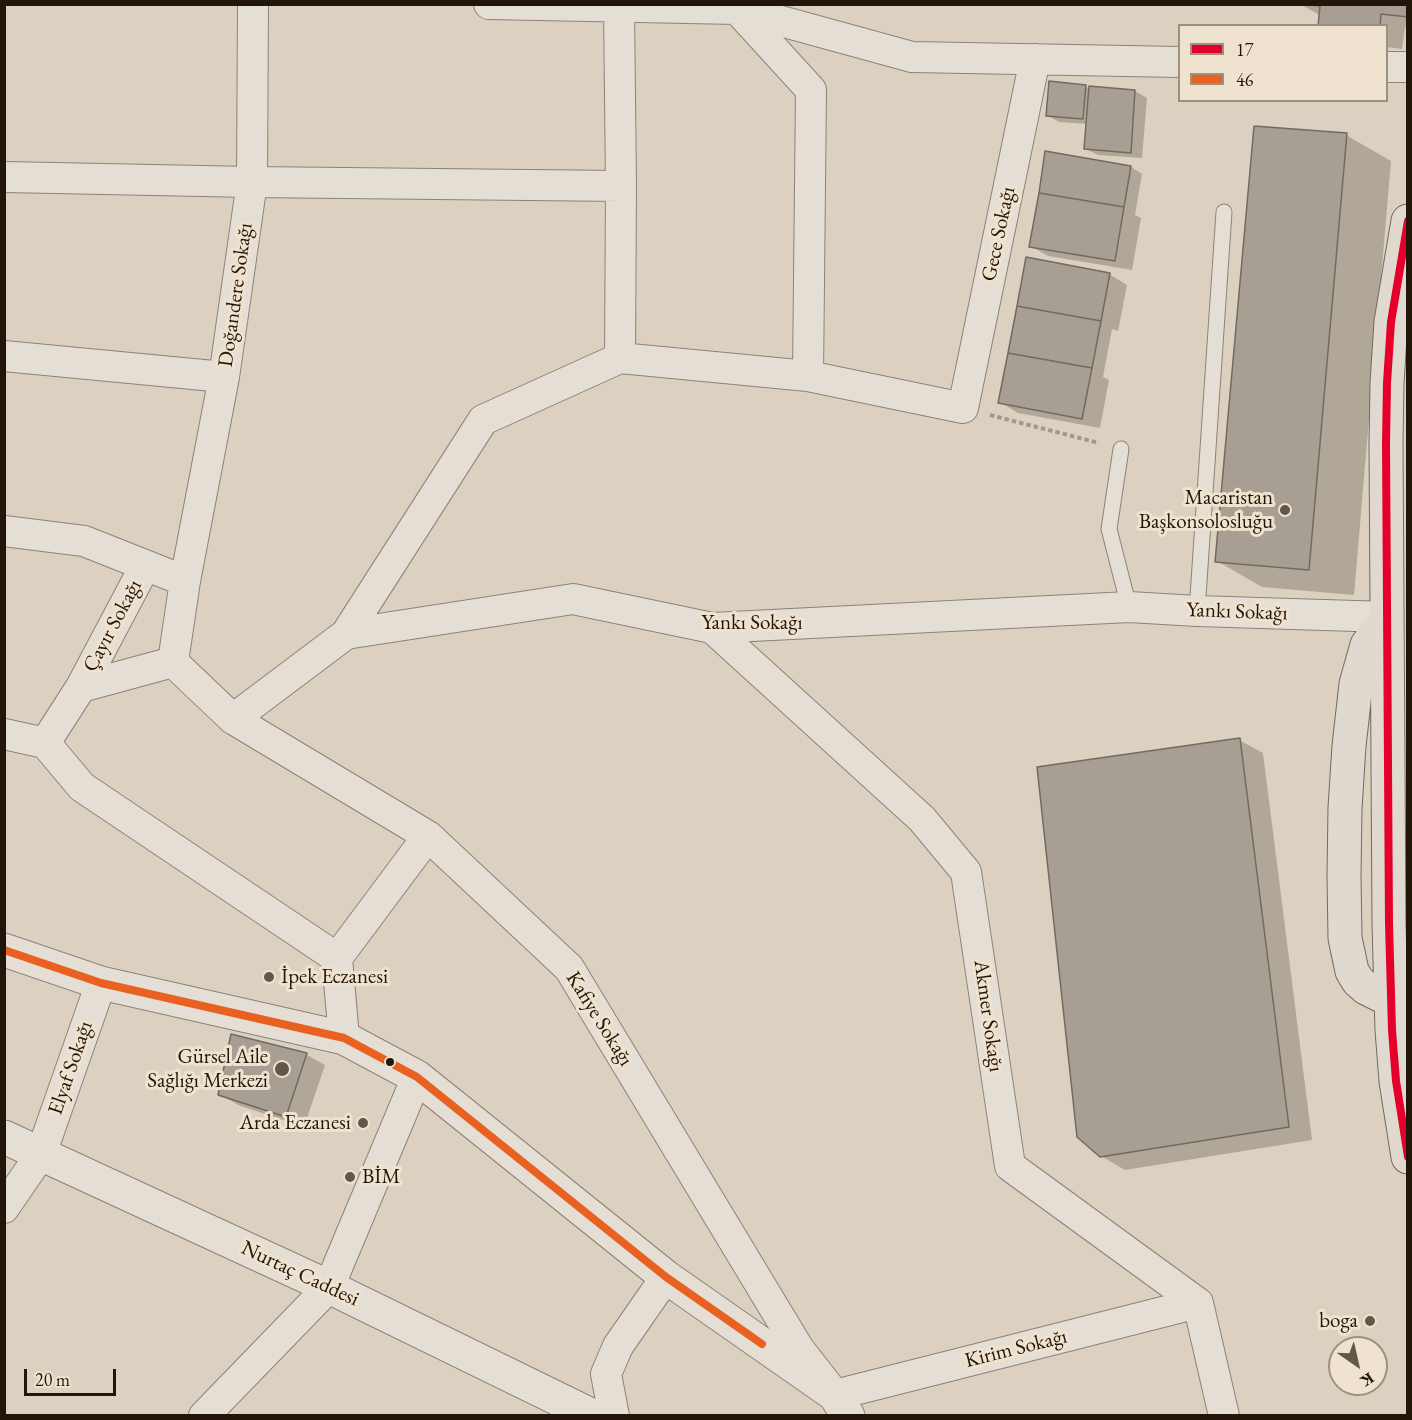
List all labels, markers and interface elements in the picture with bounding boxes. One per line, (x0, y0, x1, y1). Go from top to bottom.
legend (1178, 24, 1388, 102)
text: 17 (1236, 38, 1253, 61)
text: 46 (1236, 68, 1253, 91)
street label: Gece Sokağı (977, 184, 1021, 284)
street label: Doğandere Sokağı (213, 221, 259, 369)
place label: Macaristan Başkonsolosluğu (1139, 485, 1273, 535)
marker: Macaristan Başkonsolosluğu (1278, 503, 1292, 517)
street label: Çayır Sokağı (78, 576, 148, 676)
street label: Yankı Sokağı (1186, 598, 1288, 626)
street label: Yankı Sokağı (701, 610, 803, 636)
street label: Akmer Sokağı (968, 959, 1008, 1073)
place label: İpek Eczanesi (281, 964, 388, 990)
street label: Kafiye Sokağı (560, 967, 638, 1071)
marker: İpek Eczanesi (262, 970, 276, 984)
street label: Elyaf Sokağı (43, 1018, 99, 1118)
place label: Gürsel Aile Sağlığı Merkezi (147, 1044, 268, 1094)
unlabelled marker (384, 1056, 396, 1068)
marker: Gürsel Aile Sağlığı Merkezi (273, 1060, 291, 1078)
place label: Arda Eczanesi (239, 1110, 351, 1136)
marker: Arda Eczanesi (356, 1116, 370, 1130)
place label: BİM (362, 1164, 400, 1190)
marker: BİM (343, 1170, 357, 1184)
street label: Nurtaç Caddesi (237, 1236, 363, 1312)
place label: boga (1319, 1308, 1358, 1334)
marker: boga (1363, 1314, 1377, 1328)
street label: Kirim Sokağı (962, 1324, 1070, 1374)
north arrow (1328, 1336, 1388, 1396)
scale bar (27, 1357, 118, 1395)
text: 20 m (35, 1368, 70, 1391)
text: K (1356, 1368, 1378, 1392)

